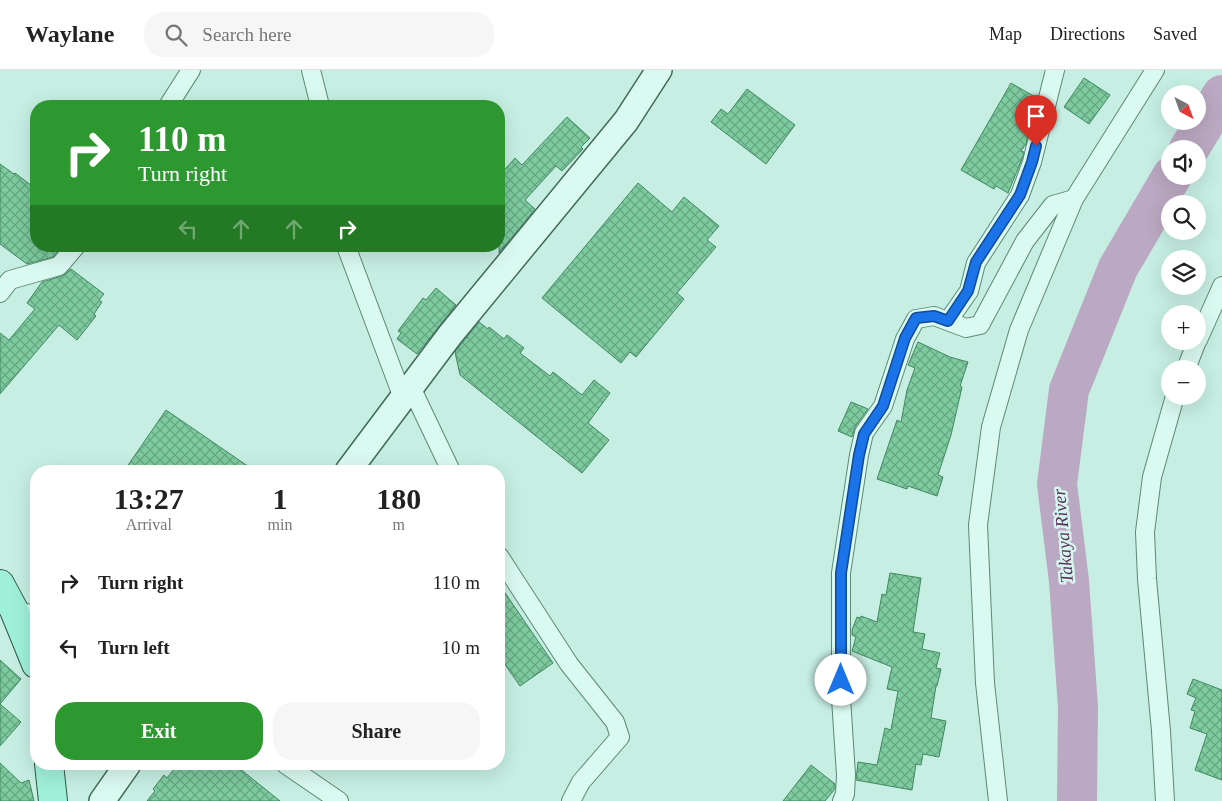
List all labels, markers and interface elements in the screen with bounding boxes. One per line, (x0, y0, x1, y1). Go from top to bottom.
search box (144, 12, 494, 57)
text: Waylane (25, 21, 114, 47)
icon: search (162, 21, 190, 49)
text: Search here (202, 24, 291, 45)
text: Map (989, 24, 1022, 44)
text: Directions (1050, 24, 1125, 44)
text: Saved (1153, 24, 1197, 44)
north arrow (1161, 85, 1206, 130)
map controls (1161, 85, 1206, 405)
pin (1015, 95, 1057, 146)
icon: arrive (1022, 102, 1050, 130)
icon: right (55, 120, 120, 185)
text: 110 m (138, 120, 226, 159)
button: sound (1161, 140, 1206, 185)
text: Turn right (138, 161, 227, 186)
button: search (1161, 195, 1206, 240)
icon: left (174, 215, 202, 243)
icon: ahead (227, 215, 255, 243)
icon: ahead (280, 215, 308, 243)
icon: right (333, 215, 361, 243)
button: layers (1161, 250, 1206, 295)
button: + (1161, 305, 1206, 350)
button: − (1161, 360, 1206, 405)
text: 13:27 (114, 482, 184, 515)
text: 1 (272, 482, 287, 515)
text: 180 (376, 482, 421, 515)
water label: Takaya River (1049, 487, 1077, 584)
text: Arrival (126, 516, 172, 533)
text: min (268, 516, 292, 533)
text: m (392, 516, 405, 533)
icon: right (55, 569, 83, 597)
text: Turn right (98, 572, 183, 593)
text: 110 m (433, 572, 480, 593)
icon: left (55, 634, 83, 662)
text: Turn left (98, 637, 170, 658)
text: 10 m (441, 637, 480, 658)
position arrow (814, 653, 866, 705)
button: Exit (55, 702, 263, 760)
button: Share (273, 702, 480, 760)

